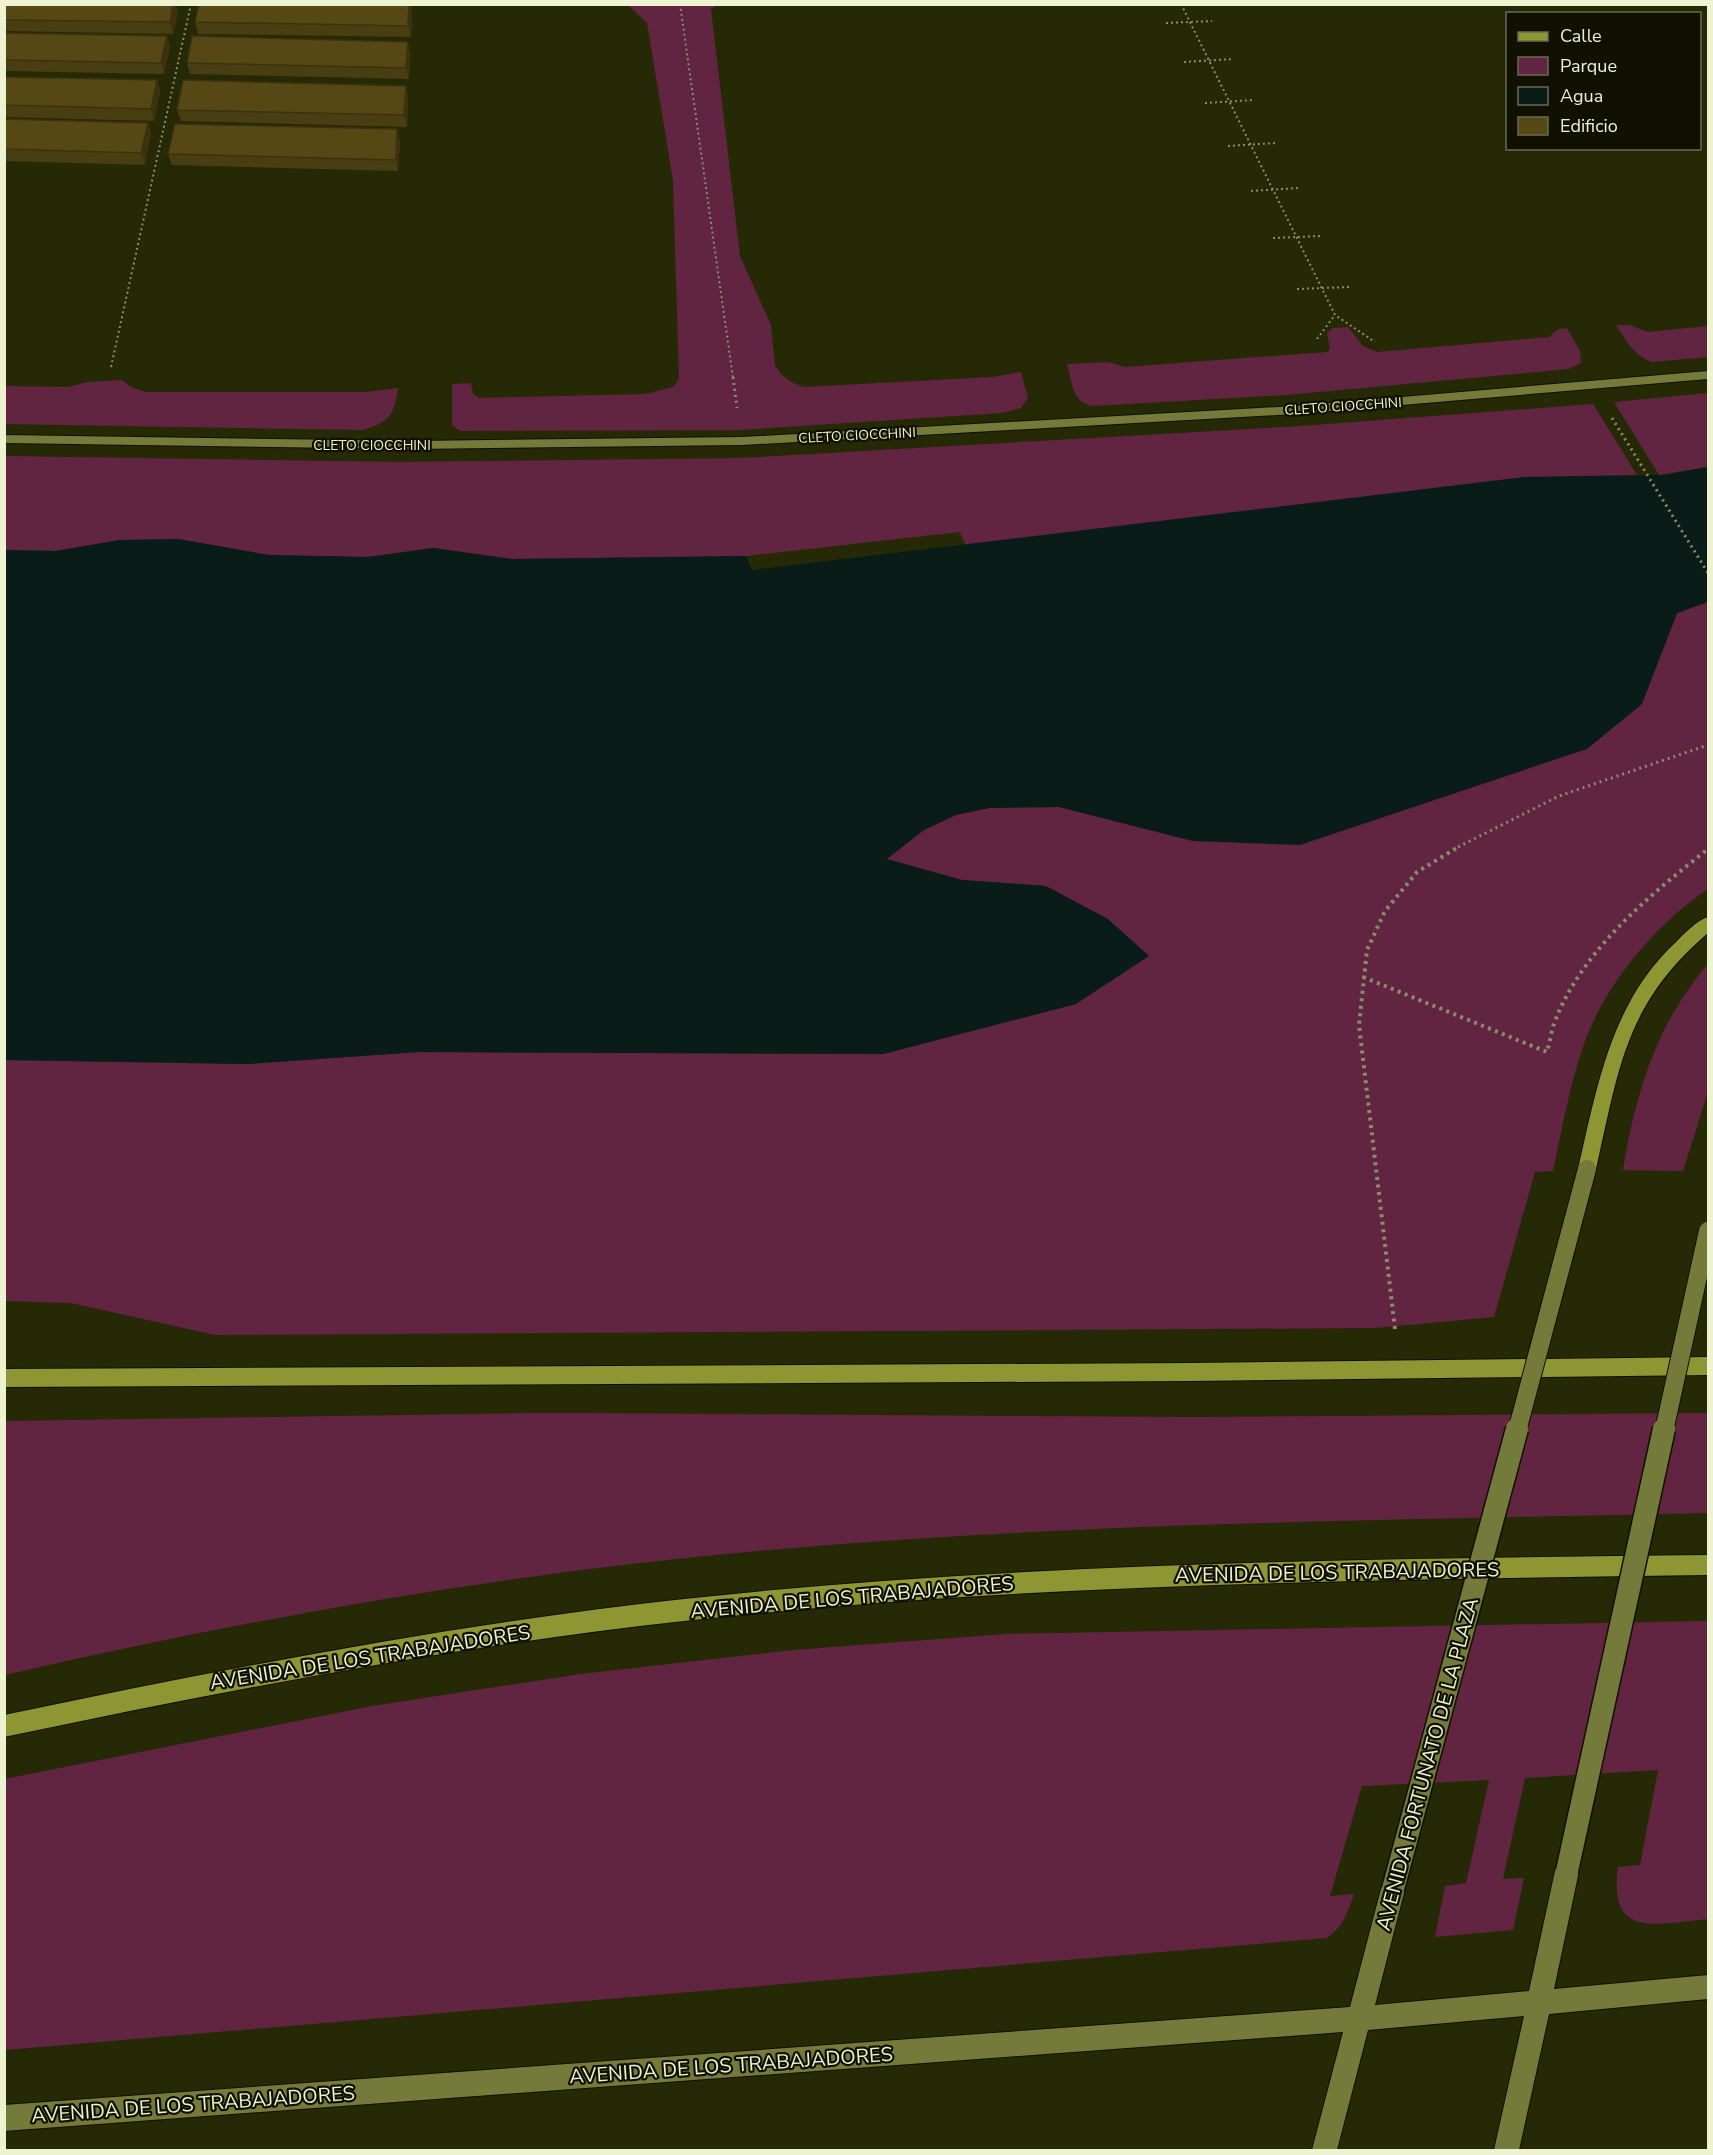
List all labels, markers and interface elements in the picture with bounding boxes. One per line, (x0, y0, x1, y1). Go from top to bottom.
legend (1506, 12, 1701, 150)
text: Calle (1560, 24, 1602, 48)
text: Parque (1560, 54, 1617, 78)
text: Agua (1560, 84, 1603, 108)
text: Edificio (1560, 114, 1618, 138)
street label: CLETO CIOCCHINI (1284, 393, 1402, 420)
street label: CLETO CIOCCHINI (798, 423, 916, 448)
street label: CLETO CIOCCHINI (313, 436, 431, 455)
street label: AVENIDA DE LOS TRABAJADORES (1175, 1556, 1499, 1589)
street label: AVENIDA DE LOS TRABAJADORES (689, 1570, 1015, 1625)
street label: AVENIDA FORTUNATO DE LA PLAZA (1370, 1594, 1485, 1934)
street label: AVENIDA DE LOS TRABAJADORES (208, 1619, 532, 1696)
street label: AVENIDA DE LOS TRABAJADORES (568, 2041, 894, 2090)
street label: AVENIDA DE LOS TRABAJADORES (30, 2080, 356, 2129)

